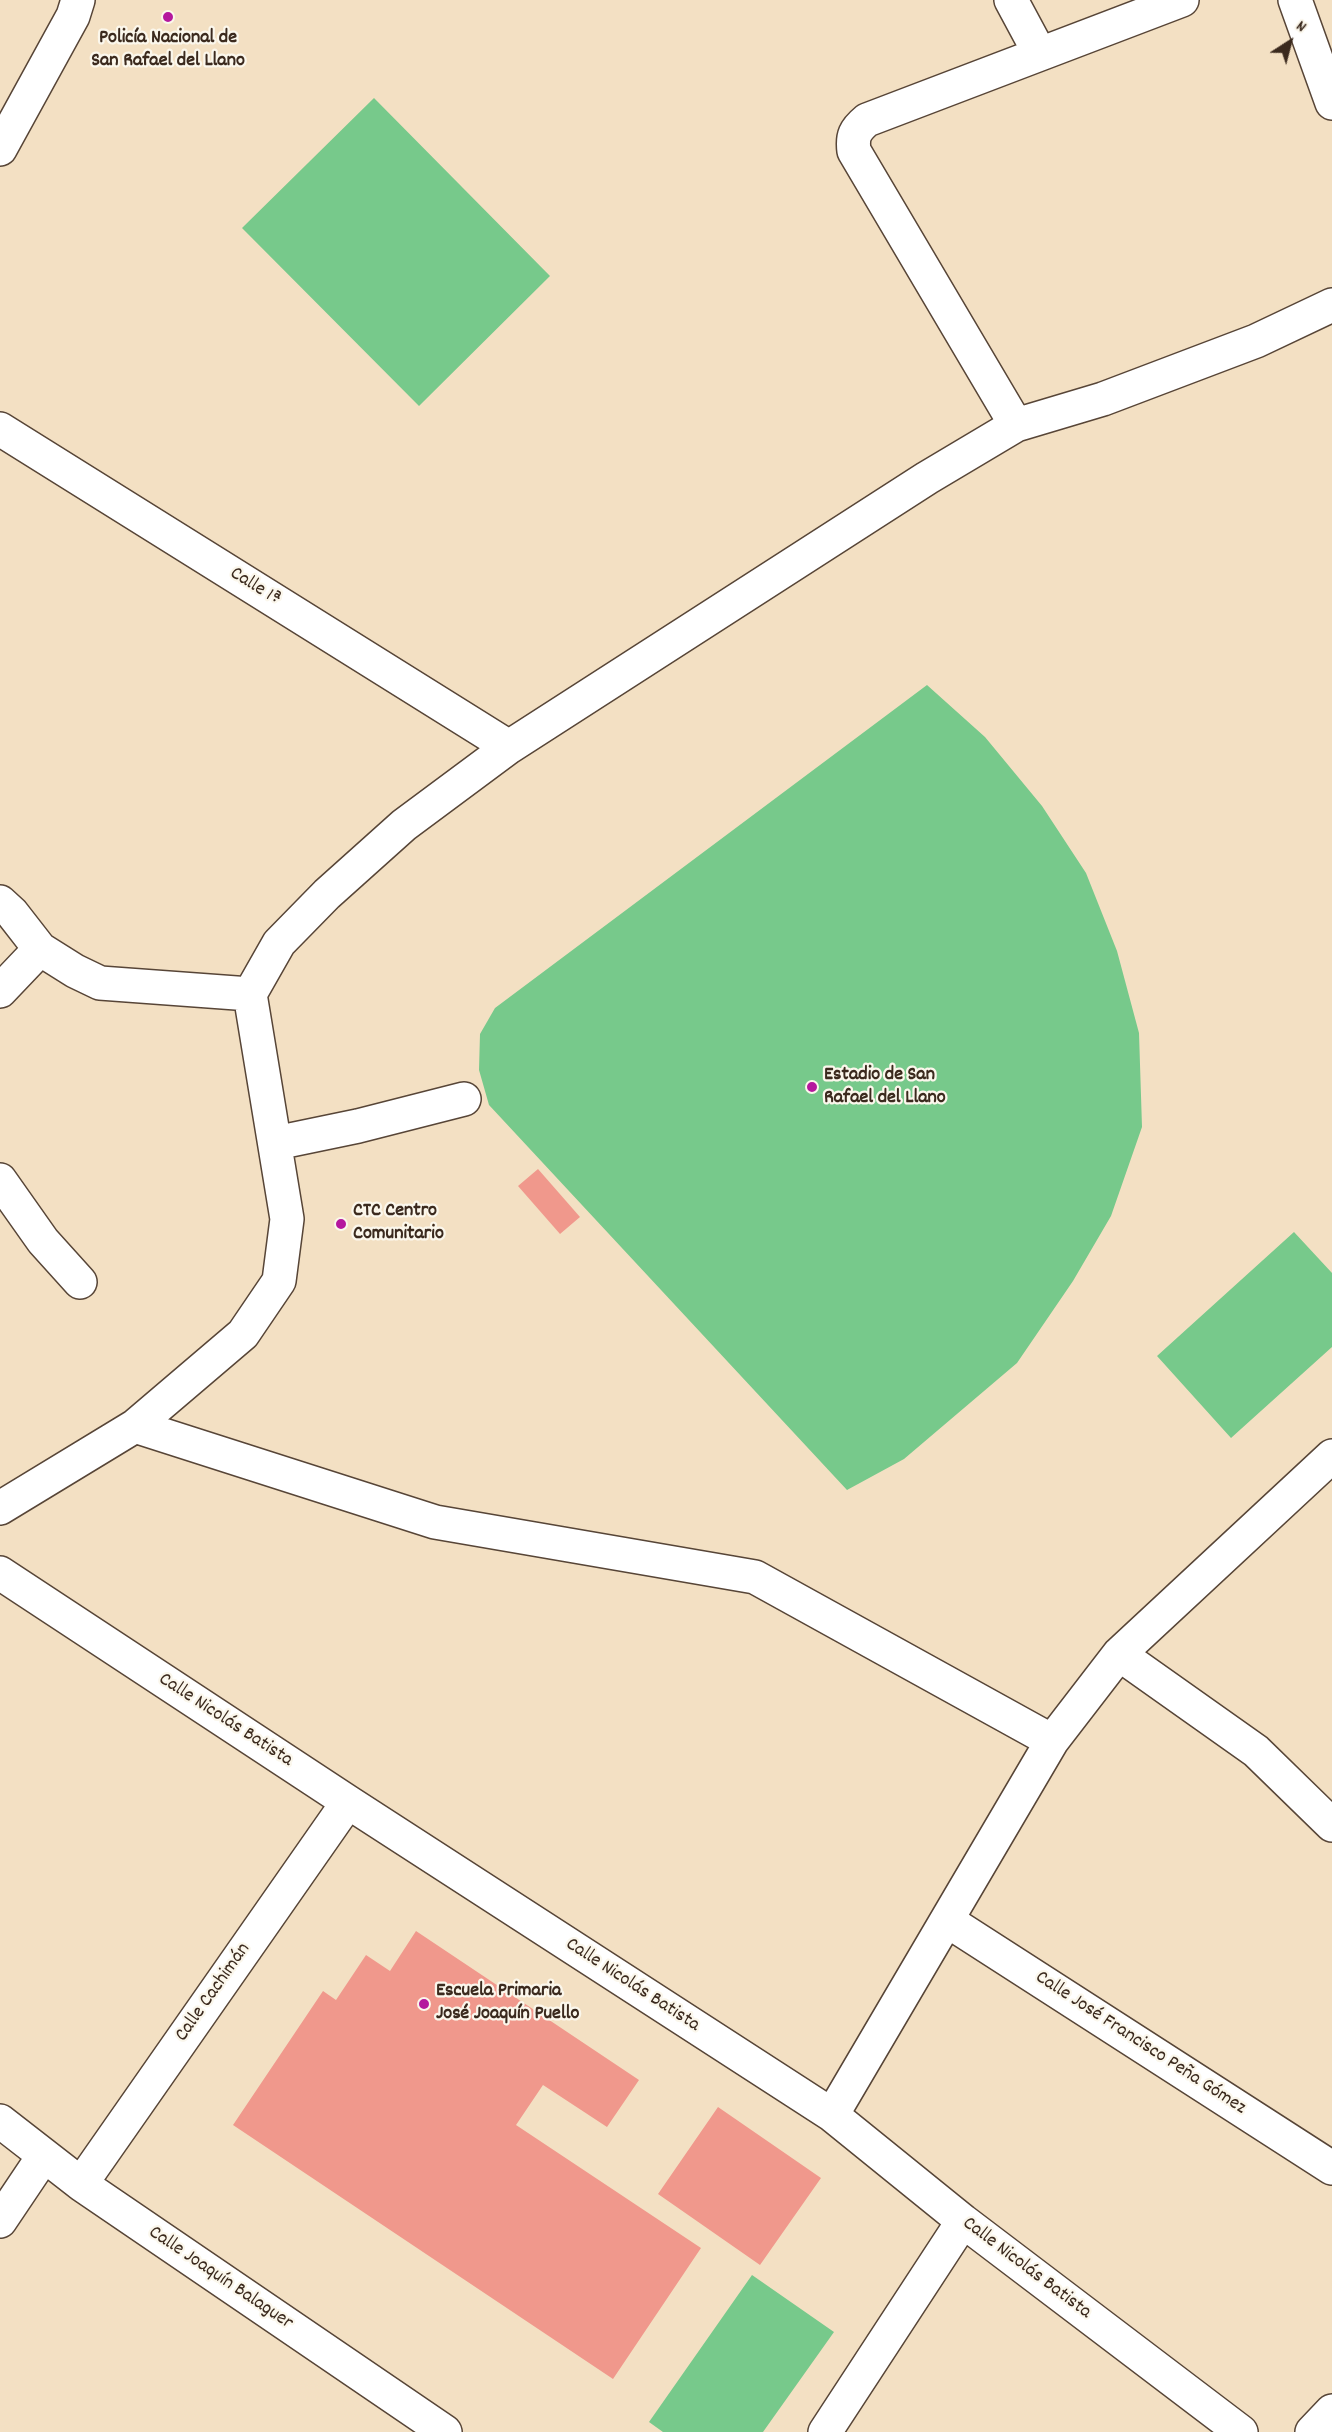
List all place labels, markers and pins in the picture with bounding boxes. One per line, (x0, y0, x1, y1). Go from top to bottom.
marker: Policía Nacional de San Rafael del Llano (161, 10, 175, 24)
place label: Policía Nacional de San Rafael del Llano (91, 27, 245, 74)
place label: Estadio de San Rafael del Llano (824, 1064, 946, 1111)
marker: Estadio de San Rafael del Llano (805, 1080, 819, 1094)
place label: CTC Centro Comunitario (353, 1200, 444, 1247)
marker: CTC Centro Comunitario (334, 1217, 348, 1231)
place label: Escuela Primaria José Joaquín Puello (436, 1980, 579, 2027)
marker: Escuela Primaria José Joaquín Puello (417, 1997, 431, 2011)

